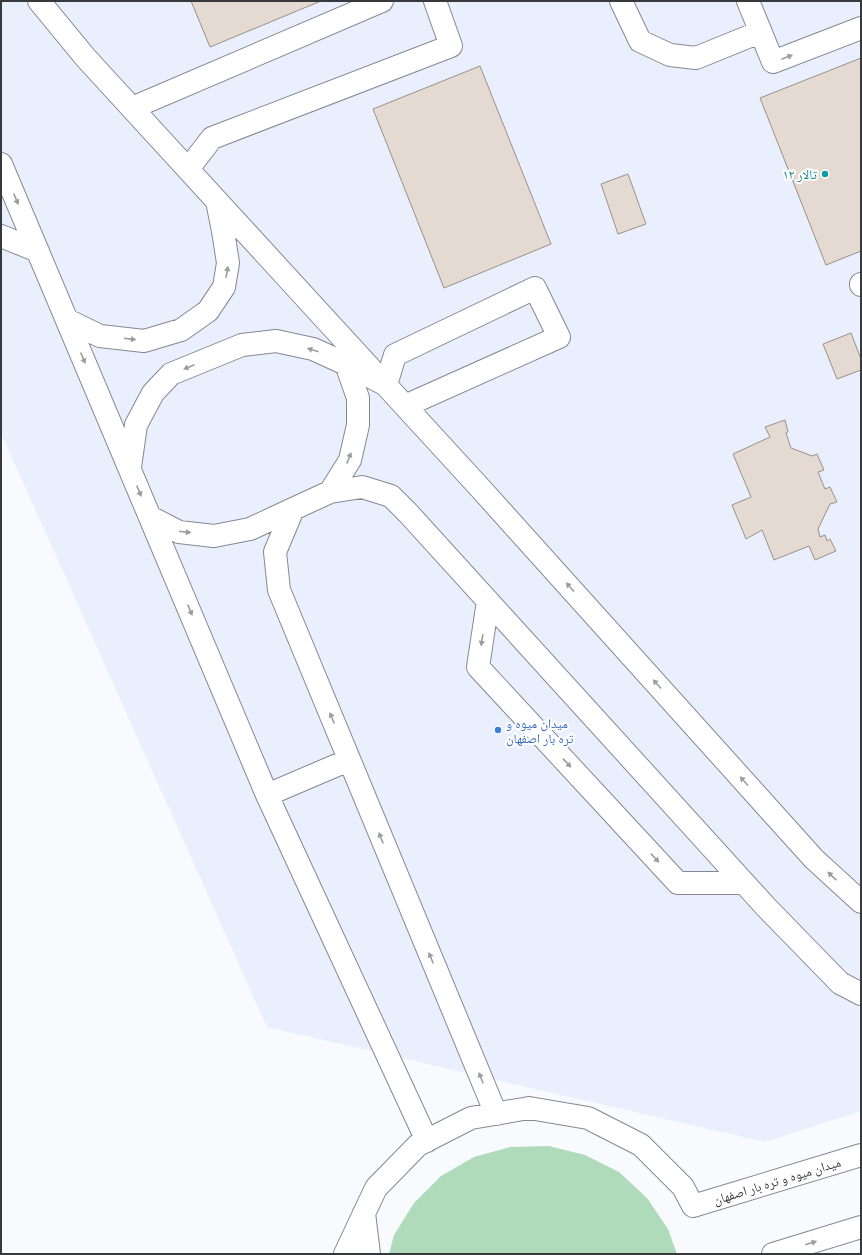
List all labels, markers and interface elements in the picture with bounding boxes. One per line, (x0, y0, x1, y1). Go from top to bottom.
one-way arrow (781, 53, 793, 59)
place label: تالار ۱۲ (783, 167, 817, 183)
marker: تالار ۱۲ (820, 169, 830, 179)
one-way arrow (14, 194, 20, 206)
one-way arrow (224, 266, 230, 278)
one-way arrow (124, 336, 136, 342)
one-way arrow (306, 347, 318, 353)
one-way arrow (81, 352, 87, 364)
one-way arrow (182, 365, 194, 371)
one-way arrow (347, 452, 353, 464)
one-way arrow (137, 485, 143, 497)
one-way arrow (179, 529, 191, 536)
one-way arrow (565, 582, 574, 593)
one-way arrow (187, 605, 193, 617)
one-way arrow (479, 634, 485, 646)
one-way arrow (652, 679, 661, 689)
one-way arrow (328, 711, 334, 723)
place label: میدان میوه و تره بار اصفهان (506, 716, 574, 747)
marker: میدان میوه و تره بار اصفهان (493, 725, 503, 735)
one-way arrow (562, 758, 571, 768)
one-way arrow (739, 775, 748, 786)
one-way arrow (378, 831, 384, 843)
one-way arrow (650, 853, 660, 863)
one-way arrow (827, 871, 837, 880)
one-way arrow (428, 952, 434, 963)
one-way arrow (478, 1072, 484, 1084)
street label: میدان میوه و تره بار اصفهان (711, 1154, 843, 1208)
one-way arrow (805, 1239, 817, 1245)

